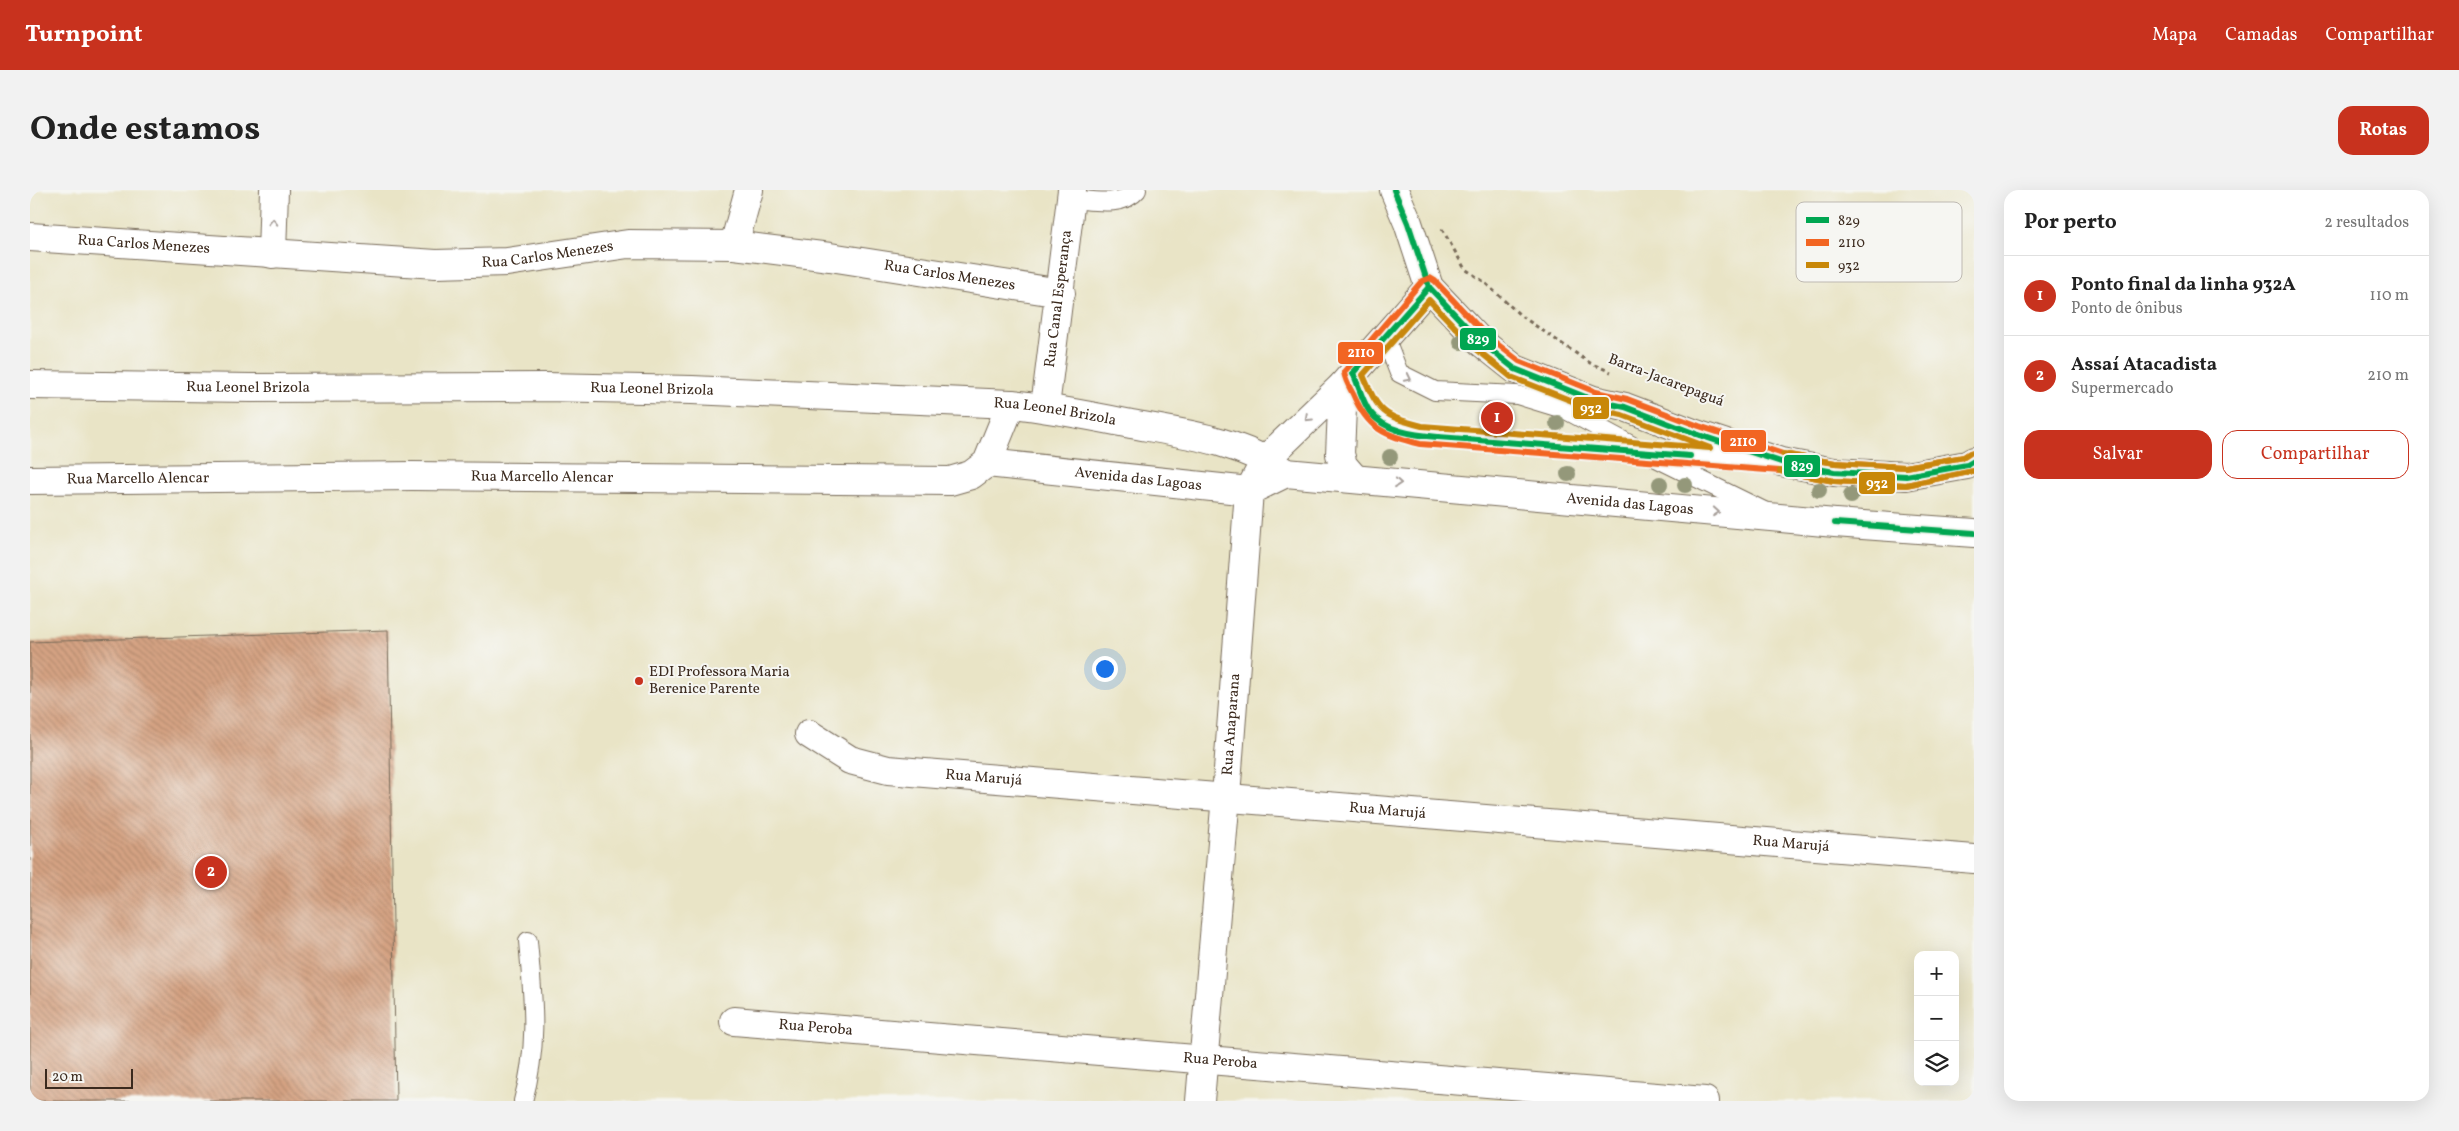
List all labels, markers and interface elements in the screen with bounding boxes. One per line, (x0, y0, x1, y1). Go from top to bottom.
text: Turnpoint (25, 18, 143, 52)
text: Mapa (2152, 23, 2197, 48)
text: Camadas (2225, 23, 2298, 48)
text: Compartilhar (2326, 23, 2434, 48)
text: Onde estamos (30, 106, 260, 154)
button: Rotas (2338, 106, 2429, 155)
legend (1796, 202, 1962, 282)
text: Por perto (2024, 208, 2117, 237)
text: 829 (1838, 212, 1860, 231)
text: 2 resultados (2324, 212, 2409, 234)
one-way arrow (267, 218, 278, 226)
street label: Rua Canal Esperança (1039, 229, 1077, 369)
street label: Rua Carlos Menezes (77, 230, 211, 259)
text: 2110 (1838, 234, 1865, 253)
street label: Rua Carlos Menezes (481, 236, 615, 273)
street label: Rua Carlos Menezes (882, 255, 1017, 296)
text: 932 (1838, 257, 1860, 276)
text: Ponto final da linha 932A (2071, 272, 2296, 298)
text: 1 (2037, 285, 2043, 307)
text: 110 m (2370, 285, 2409, 307)
text: Ponto de ônibus (2071, 298, 2183, 320)
line badge: 829 (1459, 327, 1497, 351)
text: 829 (1467, 331, 1489, 350)
line badge: 2110 (1337, 341, 1384, 365)
text: 2110 (1347, 344, 1375, 363)
street label: Barra-Jacarepaguá (1605, 349, 1727, 413)
text: Assaí Atacadista (2071, 352, 2217, 378)
text: 2 (2036, 365, 2044, 387)
text: 210 m (2367, 365, 2409, 387)
one-way arrow (1403, 371, 1412, 382)
street label: Rua Leonel Brizola (186, 377, 310, 399)
street label: Rua Leonel Brizola (590, 377, 714, 401)
text: Supermercado (2071, 378, 2173, 400)
street label: Rua Leonel Brizola (993, 393, 1118, 431)
line badge: 932 (1572, 396, 1610, 420)
pin: 1 (1481, 399, 1513, 437)
text: 932 (1580, 400, 1602, 419)
one-way arrow (1305, 412, 1314, 421)
line badge: 2110 (1720, 429, 1767, 453)
button: Salvar (2024, 430, 2212, 479)
button: Compartilhar (2222, 430, 2409, 479)
text: 2110 (1729, 433, 1757, 452)
line badge: 829 (1783, 454, 1821, 478)
text: 829 (1791, 458, 1813, 477)
street label: Avenida das Lagoas (1073, 462, 1203, 496)
street label: Rua Marcello Alencar (471, 466, 613, 488)
street label: Rua Marcello Alencar (67, 468, 209, 490)
line badge: 932 (1858, 471, 1896, 495)
text: 932 (1866, 475, 1888, 494)
one-way arrow (1394, 477, 1402, 488)
street label: Avenida das Lagoas (1565, 488, 1695, 521)
one-way arrow (1713, 506, 1721, 517)
your location (1092, 656, 1118, 682)
place label: EDI Professora Maria Berenice Parente (649, 662, 790, 700)
street label: Rua Anaparana (1217, 672, 1246, 776)
marker: EDI Professora Maria Berenice Parente (633, 675, 645, 687)
street label: Rua Marujá (945, 764, 1023, 791)
street label: Rua Marujá (1348, 797, 1427, 825)
street label: Rua Marujá (1752, 830, 1830, 858)
pin: 2 (195, 853, 227, 891)
map controls (1914, 951, 1959, 1086)
button: + (1914, 951, 1959, 996)
button: − (1914, 996, 1959, 1041)
street label: Rua Peroba (778, 1014, 854, 1041)
button: layers (1914, 1041, 1959, 1086)
street label: Rua Peroba (1182, 1048, 1258, 1075)
scale bar (45, 1066, 132, 1089)
text: 20 m (52, 1068, 83, 1087)

